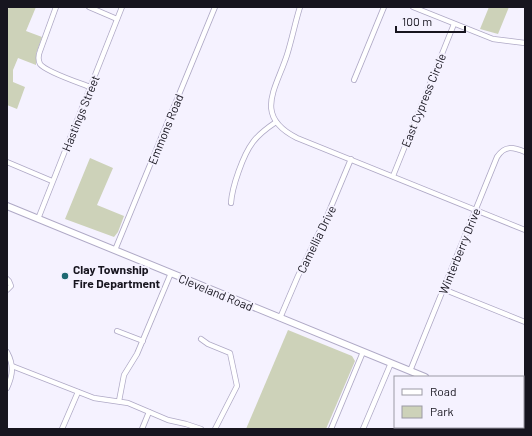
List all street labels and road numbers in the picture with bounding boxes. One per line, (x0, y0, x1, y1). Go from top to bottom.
street label: East Cypress Circle (398, 51, 448, 149)
street label: Hastings Street (58, 73, 102, 153)
street label: Emmons Road (145, 92, 185, 166)
street label: Camellia Drive (294, 203, 338, 275)
street label: Winterberry Drive (435, 206, 483, 296)
street label: Cleveland Road (177, 271, 255, 313)

